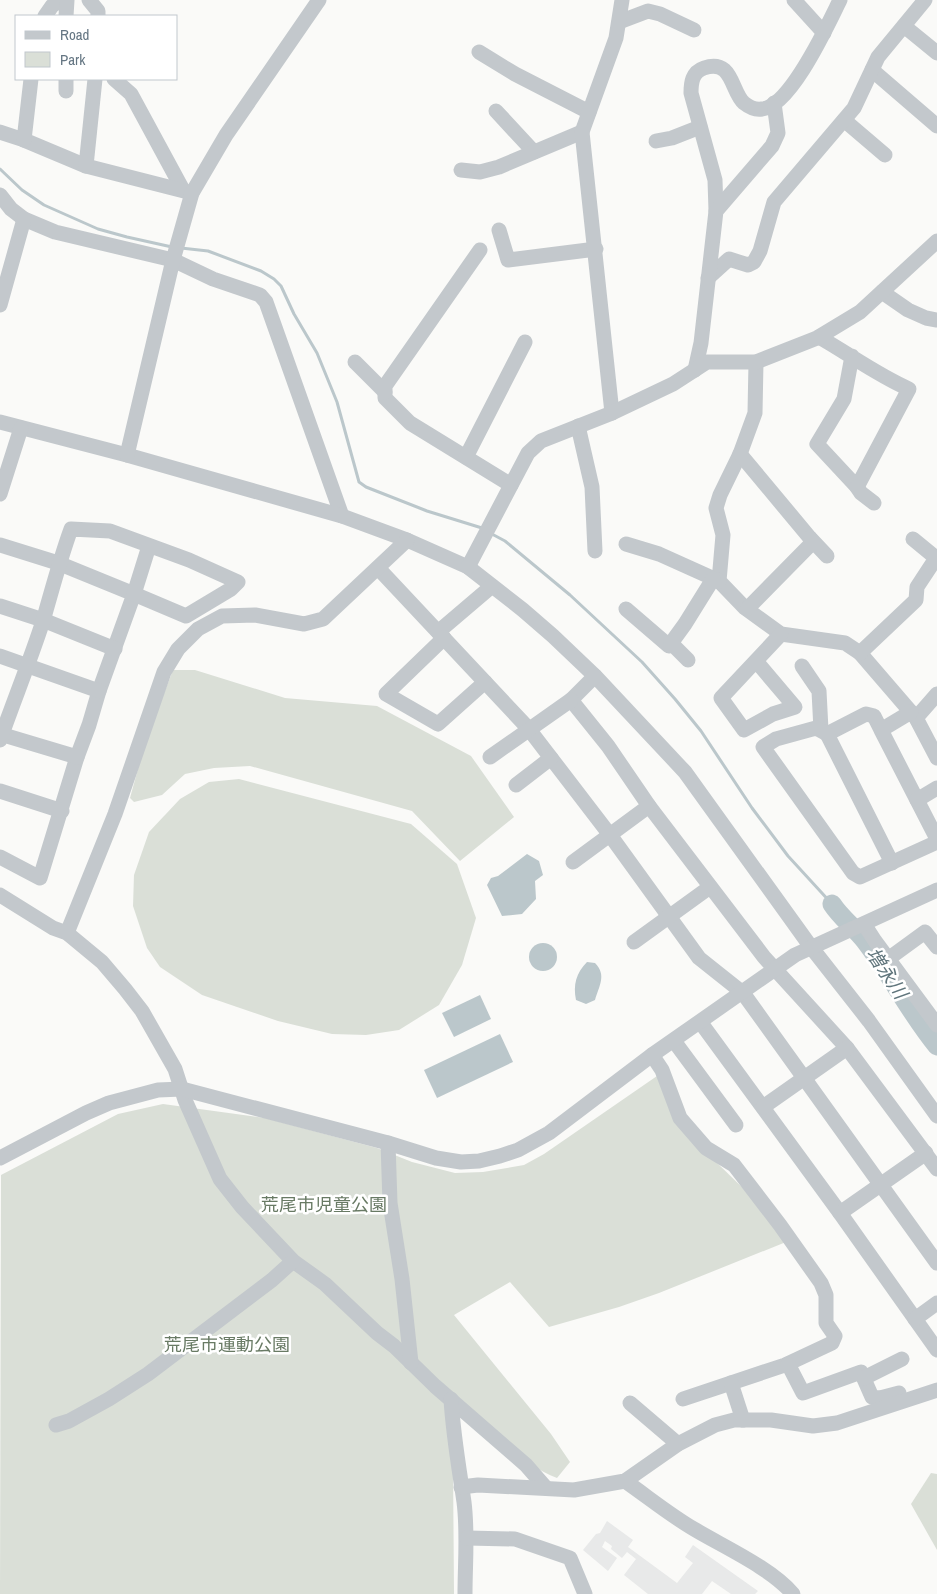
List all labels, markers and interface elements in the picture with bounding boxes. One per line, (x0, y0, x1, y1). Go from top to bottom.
legend (15, 15, 178, 80)
text: Road (60, 24, 89, 45)
text: Park (60, 49, 86, 70)
water label: 増永川 (860, 942, 915, 1006)
park label: 荒尾市児童公園 (261, 1192, 387, 1217)
park label: 荒尾市運動公園 (164, 1332, 290, 1357)

